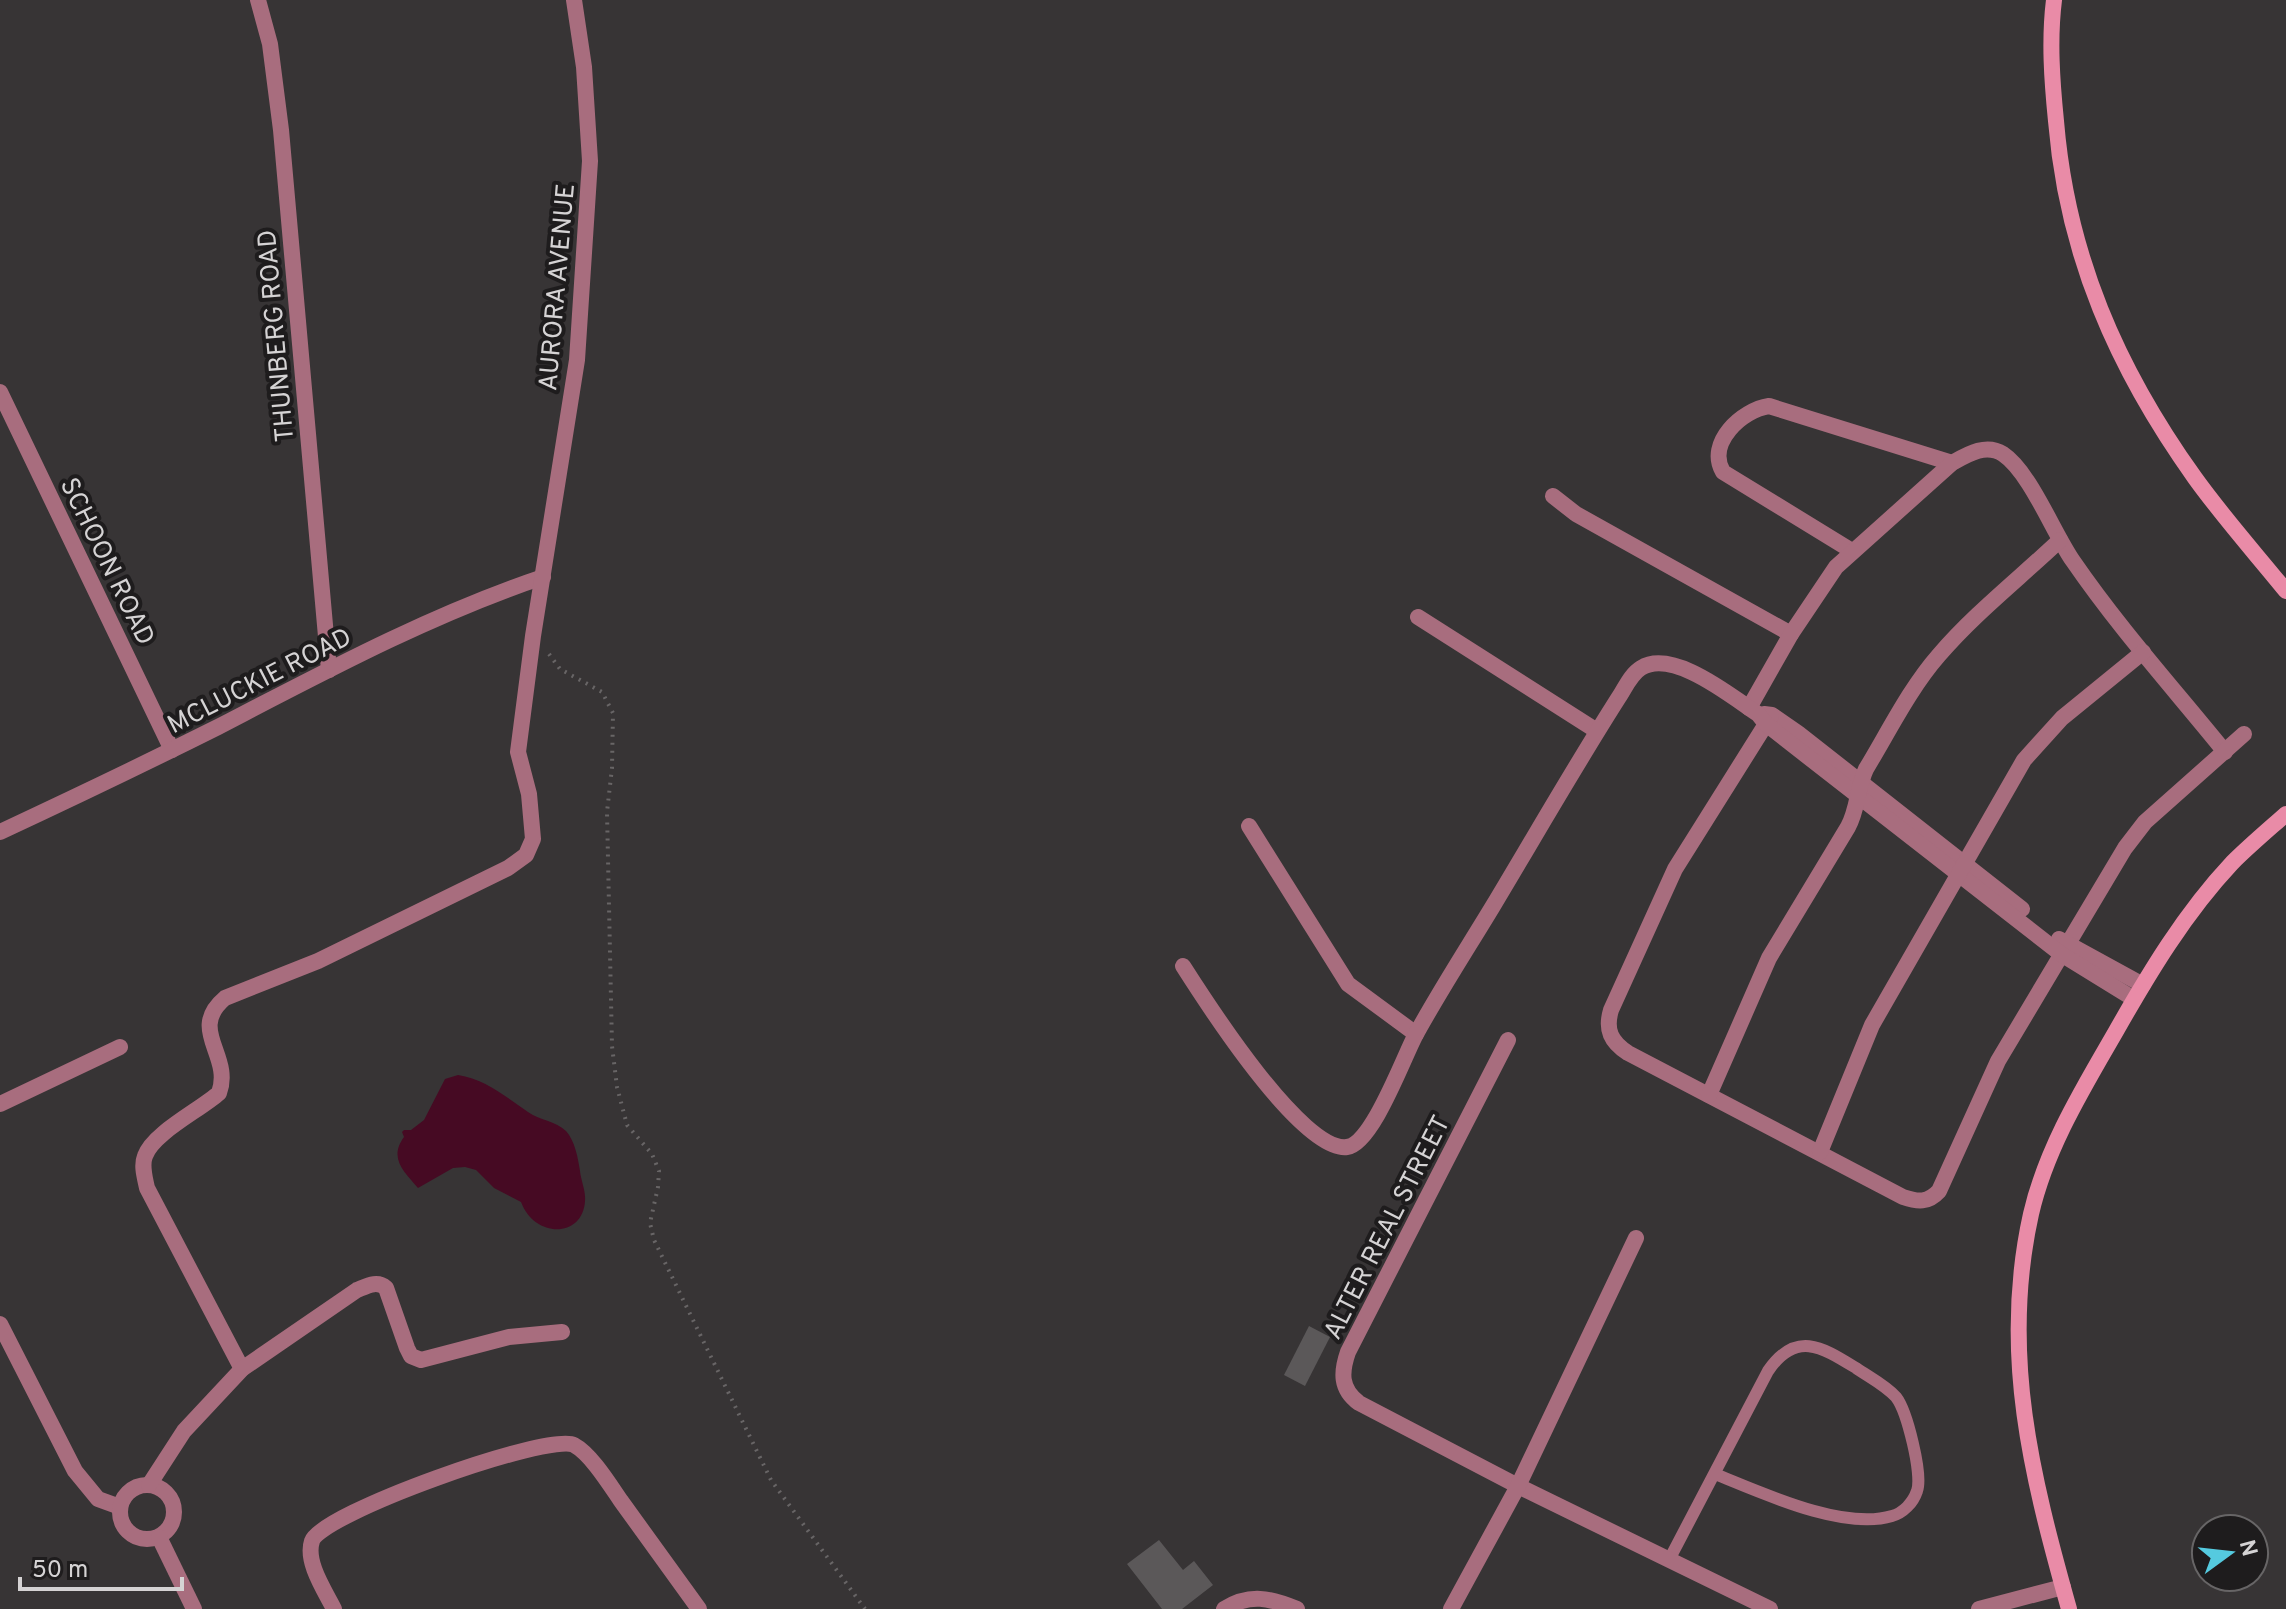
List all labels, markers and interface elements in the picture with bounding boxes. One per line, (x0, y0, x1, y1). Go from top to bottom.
street label: AURORA AVENUE (533, 182, 584, 392)
street label: THUNBERG ROAD (252, 228, 303, 443)
street label: SCHOON ROAD (51, 473, 161, 651)
street label: MCLUCKIE ROAD (163, 622, 358, 743)
street label: ALTER REAL STREET (1317, 1110, 1459, 1346)
north arrow (2190, 1513, 2270, 1593)
text: N (2232, 1537, 2262, 1560)
scale bar (20, 1541, 182, 1591)
text: 50 m (32, 1556, 88, 1586)

